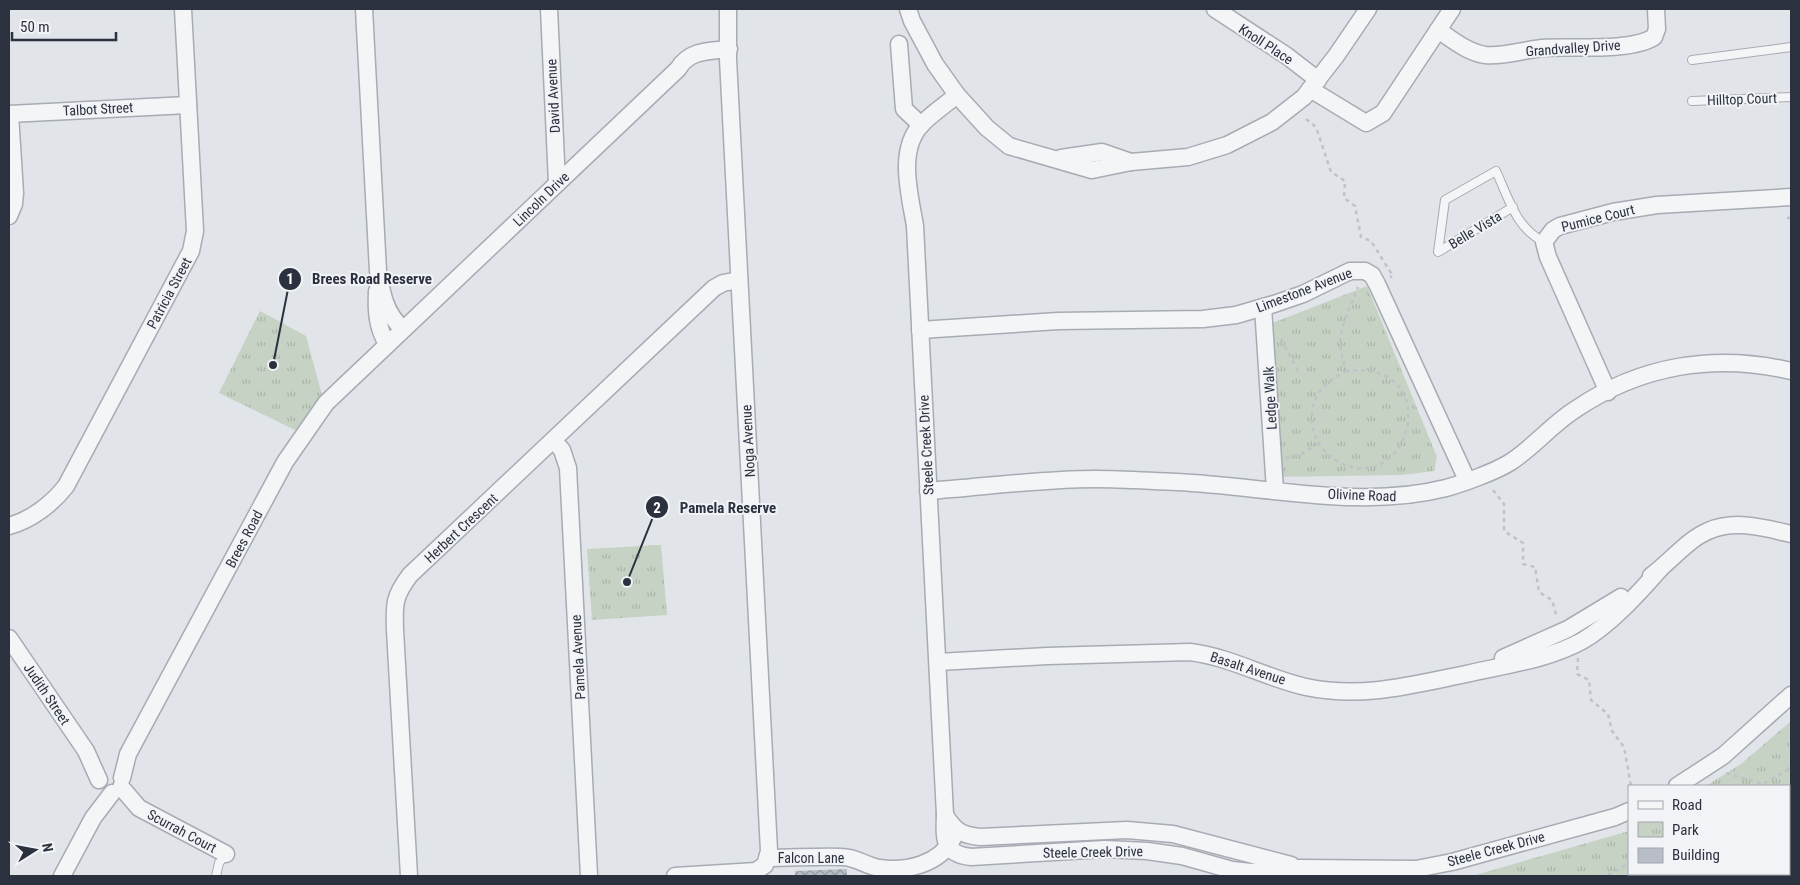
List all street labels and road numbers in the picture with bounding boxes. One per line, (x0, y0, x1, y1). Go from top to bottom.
street label: Knoll Place (1236, 21, 1297, 68)
street label: Grandvalley Drive (1525, 37, 1621, 59)
street label: David Avenue (543, 58, 563, 134)
street label: Hilltop Court (1707, 90, 1777, 108)
street label: Talbot Street (62, 99, 134, 119)
street label: Lincoln Drive (510, 168, 573, 230)
street label: Pumice Court (1560, 201, 1636, 235)
street label: Belle Vista (1446, 208, 1504, 252)
street label: Patricia Street (144, 255, 194, 331)
street label: Limestone Avenue (1254, 264, 1355, 316)
street label: Ledge Walk (1260, 365, 1280, 430)
street label: Steele Creek Drive (915, 394, 937, 495)
street label: Noga Avenue (738, 404, 758, 478)
street label: Olivine Road (1327, 486, 1397, 504)
street label: Herbert Crescent (421, 490, 501, 566)
street label: Brees Road (222, 508, 266, 570)
street label: Pamela Avenue (568, 614, 588, 700)
street label: Basalt Avenue (1208, 648, 1288, 688)
street label: Judith Street (21, 660, 73, 728)
street label: Scurrah Court (145, 806, 219, 856)
street label: Steele Creek Drive (1446, 828, 1547, 870)
street label: Steele Creek Drive (1043, 843, 1144, 861)
street label: Falcon Lane (778, 850, 845, 866)

